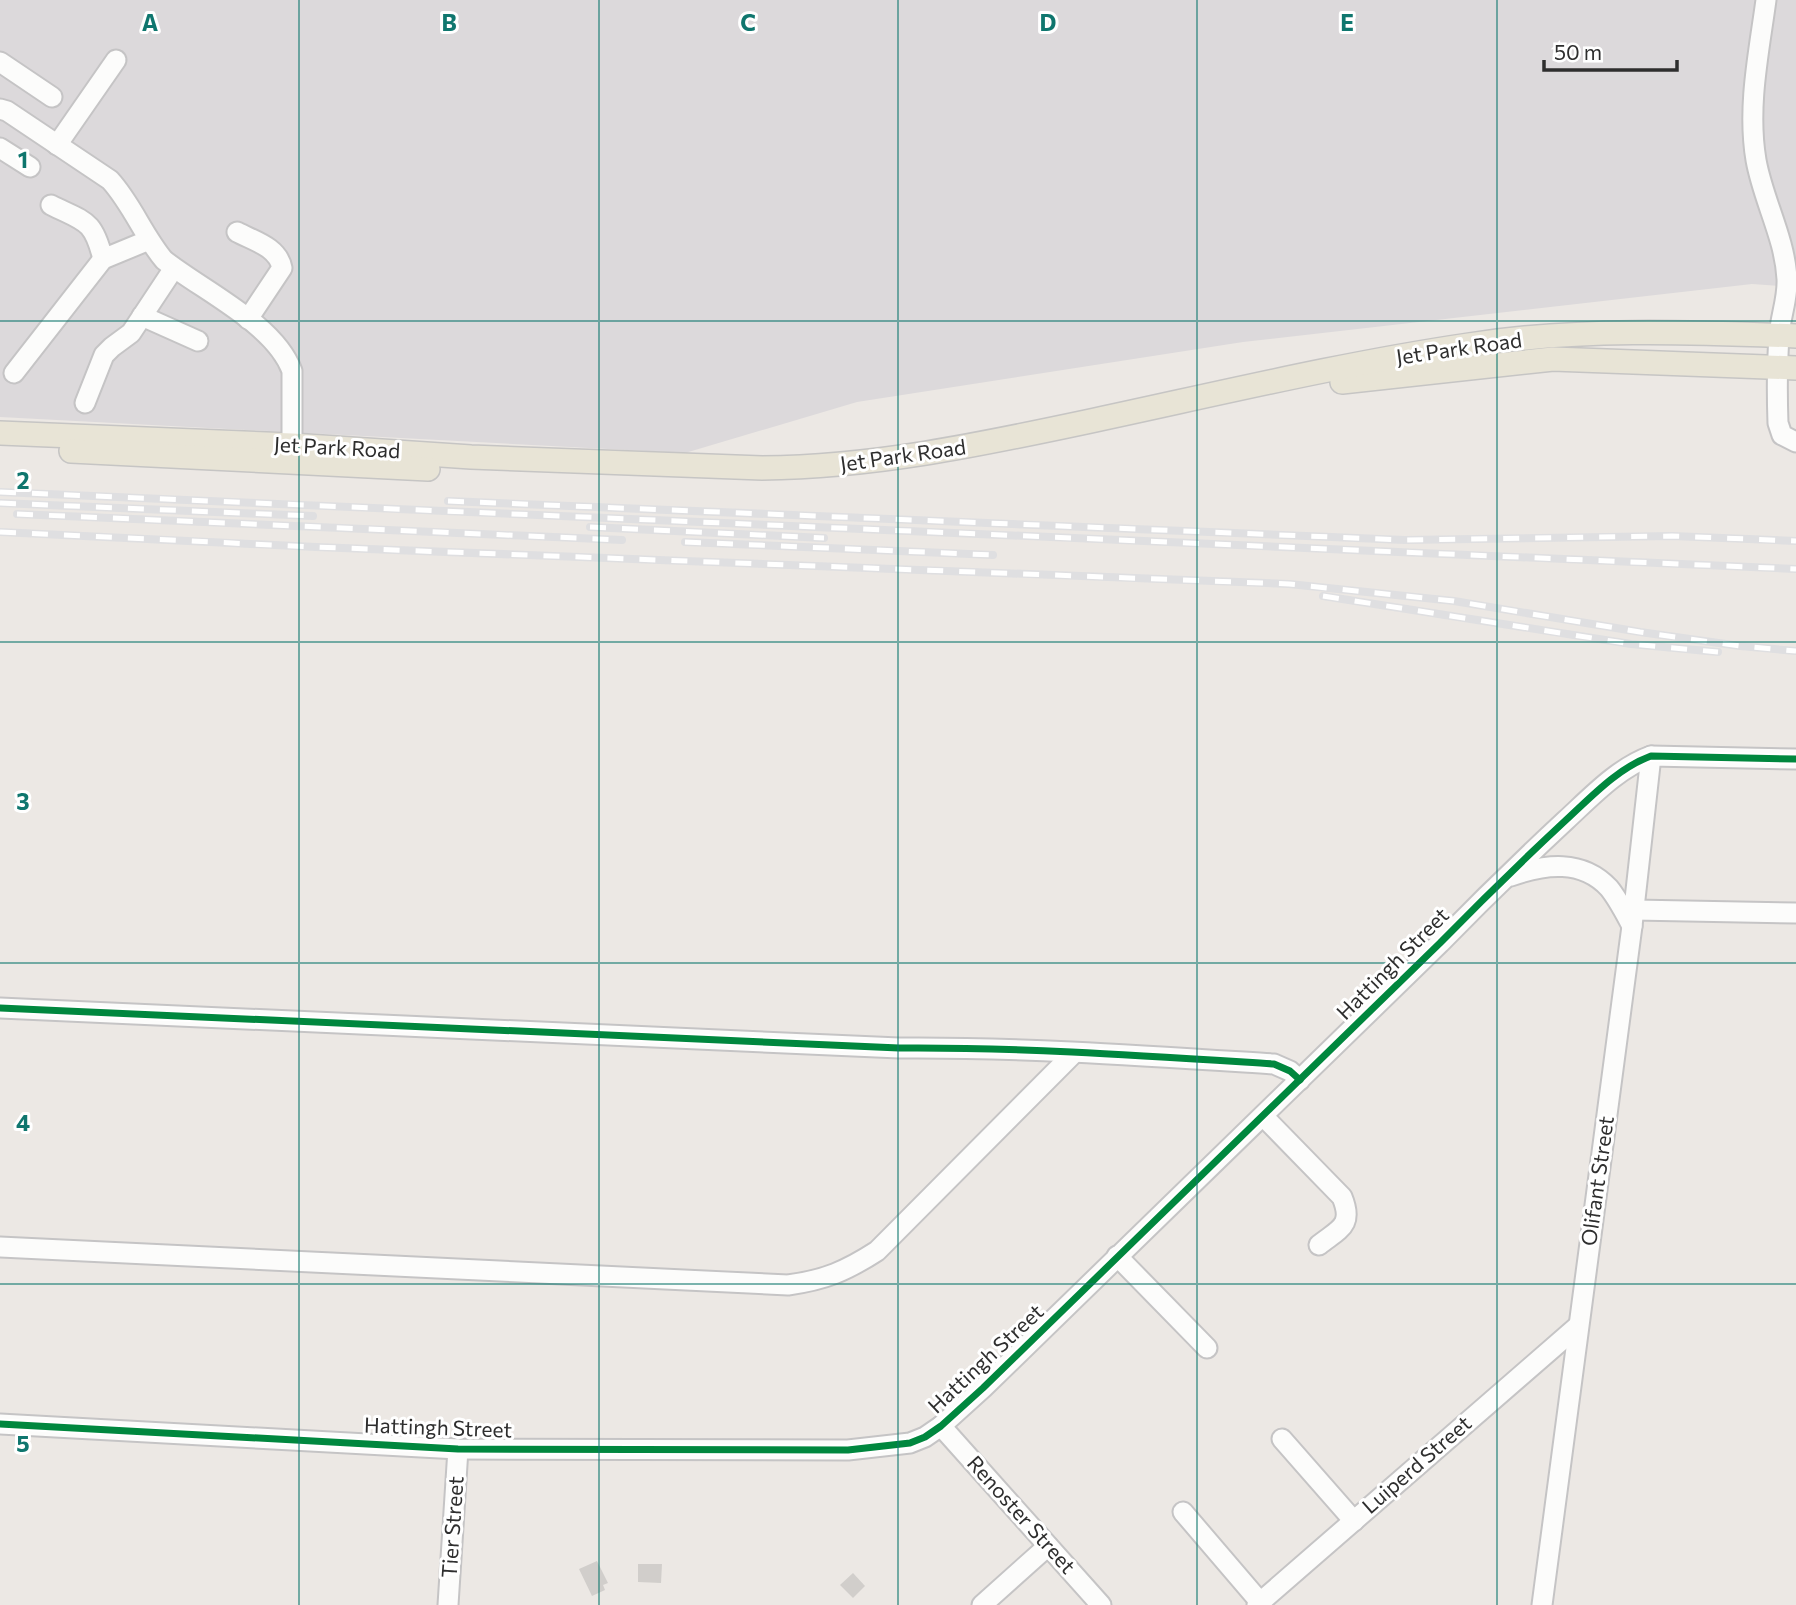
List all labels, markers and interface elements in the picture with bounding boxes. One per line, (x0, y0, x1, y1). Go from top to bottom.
text: A (142, 8, 159, 36)
text: B (441, 8, 457, 36)
text: C (740, 8, 756, 36)
text: D (1040, 8, 1057, 36)
text: E (1340, 8, 1354, 36)
scale bar (1544, 28, 1677, 72)
text: 50 m (1554, 39, 1602, 64)
text: 1 (18, 145, 28, 173)
street label: Jet Park Road (1394, 326, 1523, 369)
street label: Jet Park Road (273, 431, 401, 462)
street label: Jet Park Road (838, 433, 967, 476)
text: 2 (16, 466, 30, 494)
text: 3 (16, 787, 30, 815)
street label: Hattingh Street (1331, 902, 1453, 1024)
text: 4 (16, 1108, 30, 1136)
street label: Olifant Street (1575, 1114, 1618, 1247)
street label: Hattingh Street (922, 1298, 1048, 1418)
street label: Luiperd Street (1356, 1410, 1476, 1518)
street label: Hattingh Street (364, 1411, 513, 1442)
text: 5 (16, 1429, 30, 1457)
street label: Renoster Street (963, 1450, 1081, 1578)
street label: Tier Street (435, 1475, 468, 1578)

